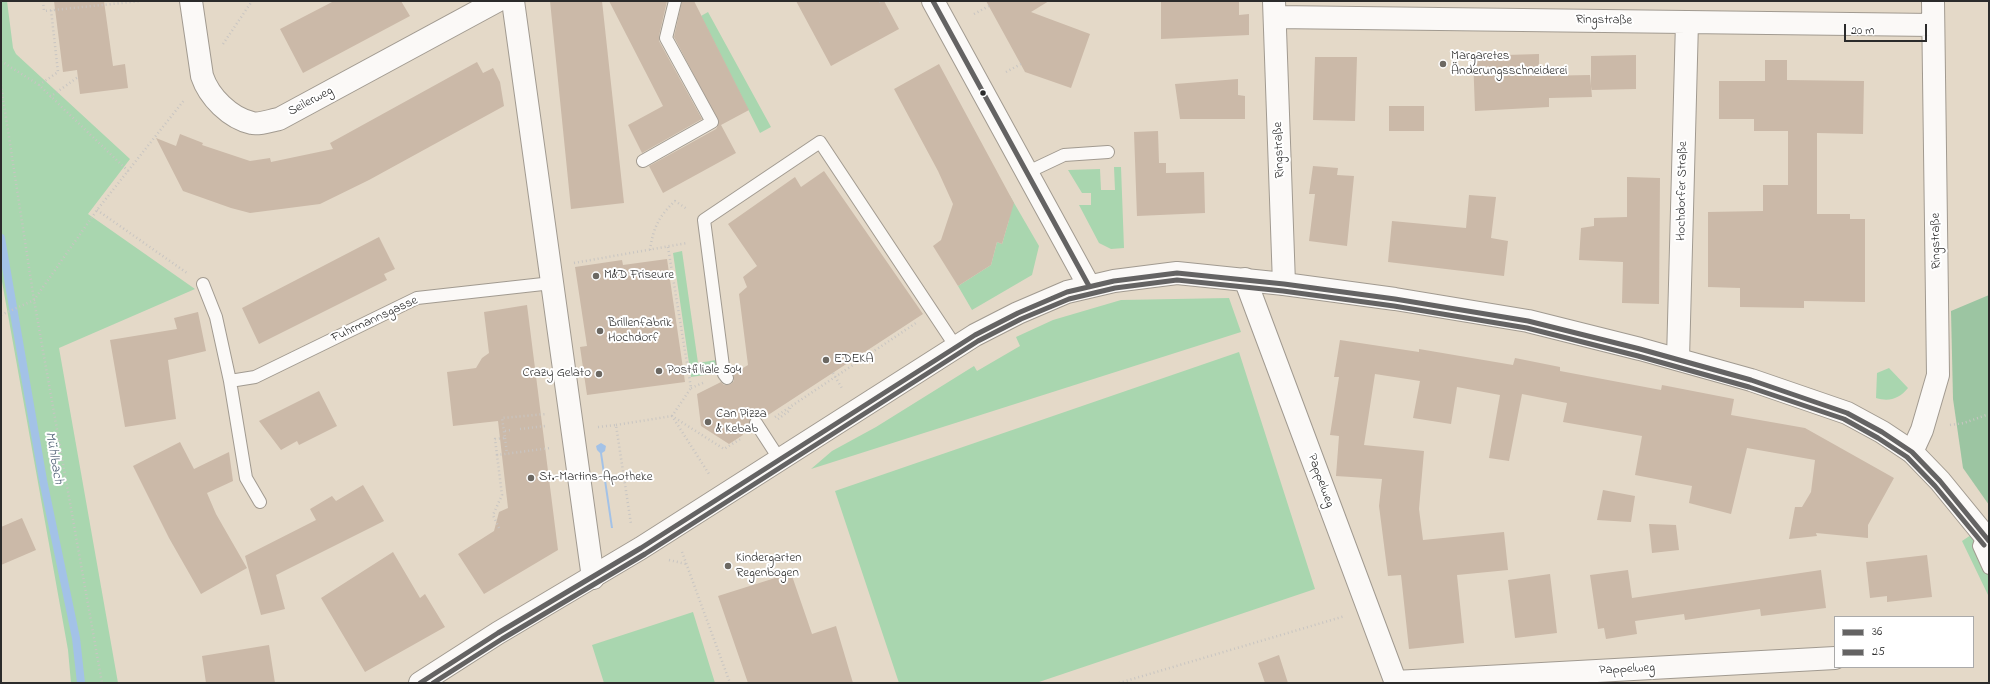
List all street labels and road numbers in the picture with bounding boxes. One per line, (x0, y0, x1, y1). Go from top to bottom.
street label: Ringstraße (1576, 13, 1632, 29)
street label: Seilerweg (286, 84, 336, 120)
street label: Ringstraße (1271, 122, 1289, 178)
street label: Hochdorfer Straße (1674, 141, 1692, 241)
street label: Ringstraße (1929, 213, 1945, 269)
street label: Fuhrmannsgasse (329, 293, 421, 347)
street label: Pappelweg (1303, 452, 1337, 510)
street label: Pappelweg (1599, 661, 1655, 679)

